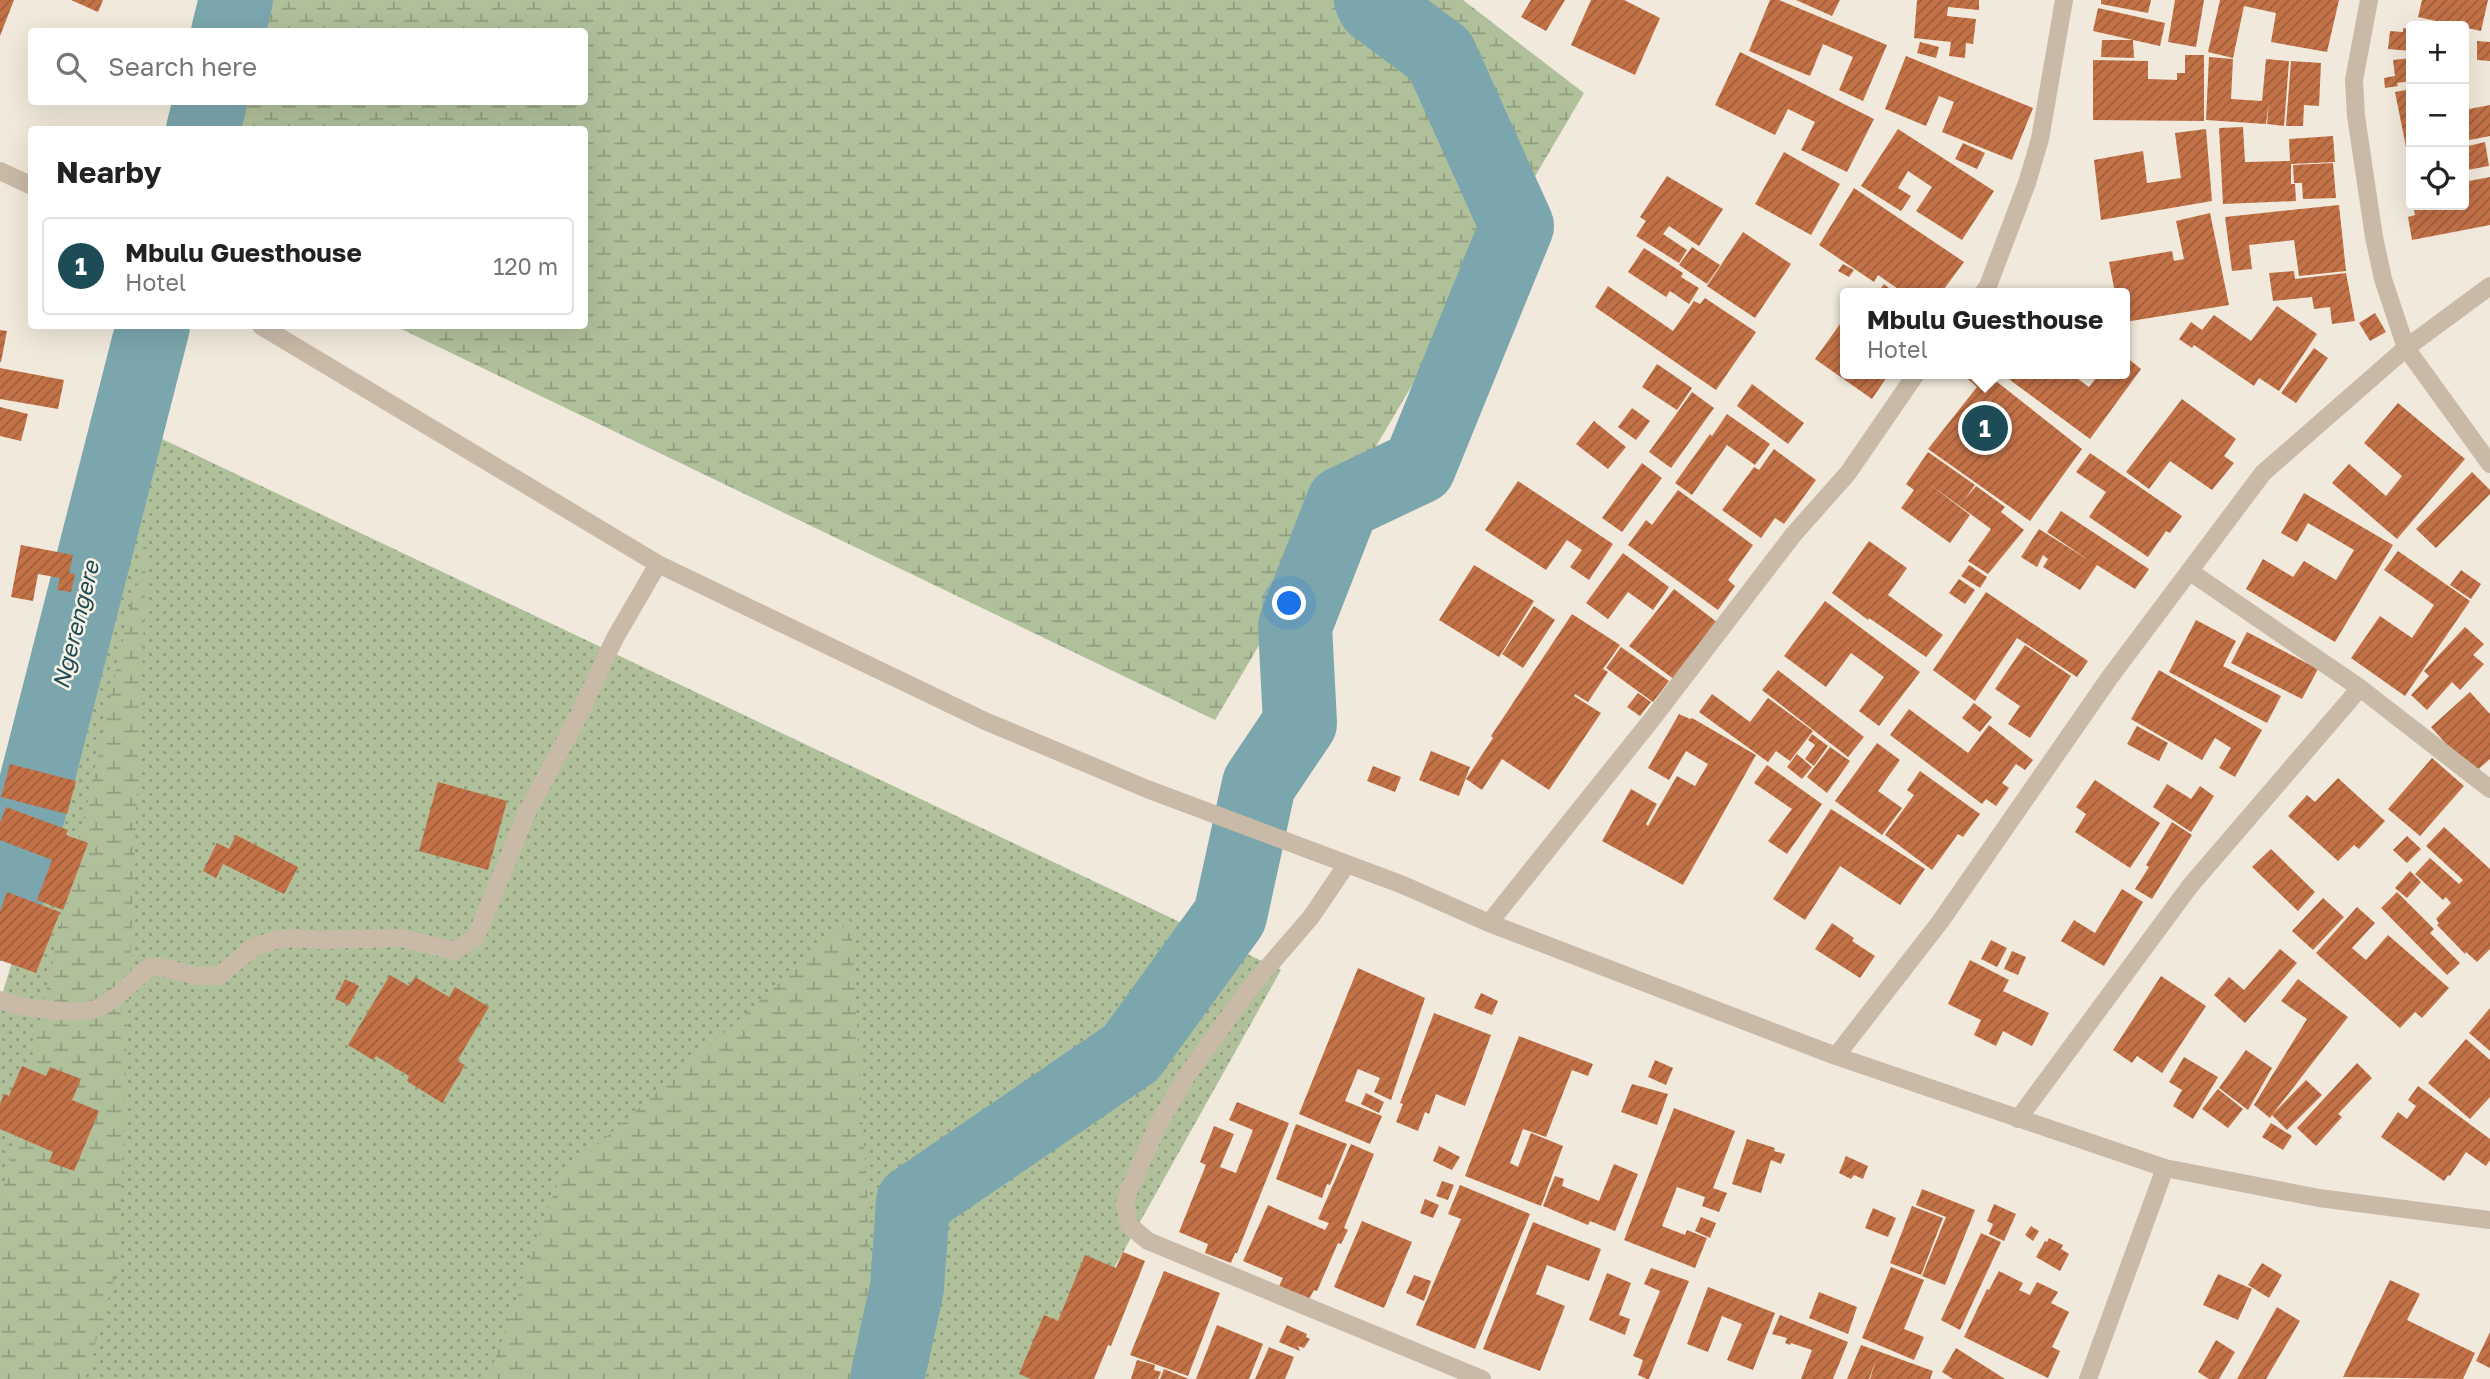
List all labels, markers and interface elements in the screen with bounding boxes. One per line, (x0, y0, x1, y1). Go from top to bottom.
map controls (2406, 21, 2469, 210)
button: + (2406, 21, 2469, 84)
search box (28, 28, 588, 105)
icon: search (52, 48, 90, 86)
text: Search here (108, 51, 257, 82)
button: − (2406, 84, 2469, 147)
button: locate (2406, 147, 2469, 210)
text: Nearby (56, 154, 161, 190)
text: Mbulu Guesthouse (125, 237, 362, 268)
text: 1 (75, 252, 87, 280)
text: 120 m (493, 252, 558, 280)
text: Hotel (125, 268, 186, 296)
popup (1840, 288, 2130, 379)
text: Mbulu Guesthouse (1867, 304, 2103, 335)
text: Hotel (1867, 335, 1928, 363)
pin: 1 (1962, 402, 2008, 454)
water label: Ngerengere (46, 556, 105, 692)
your location (1272, 586, 1306, 620)

